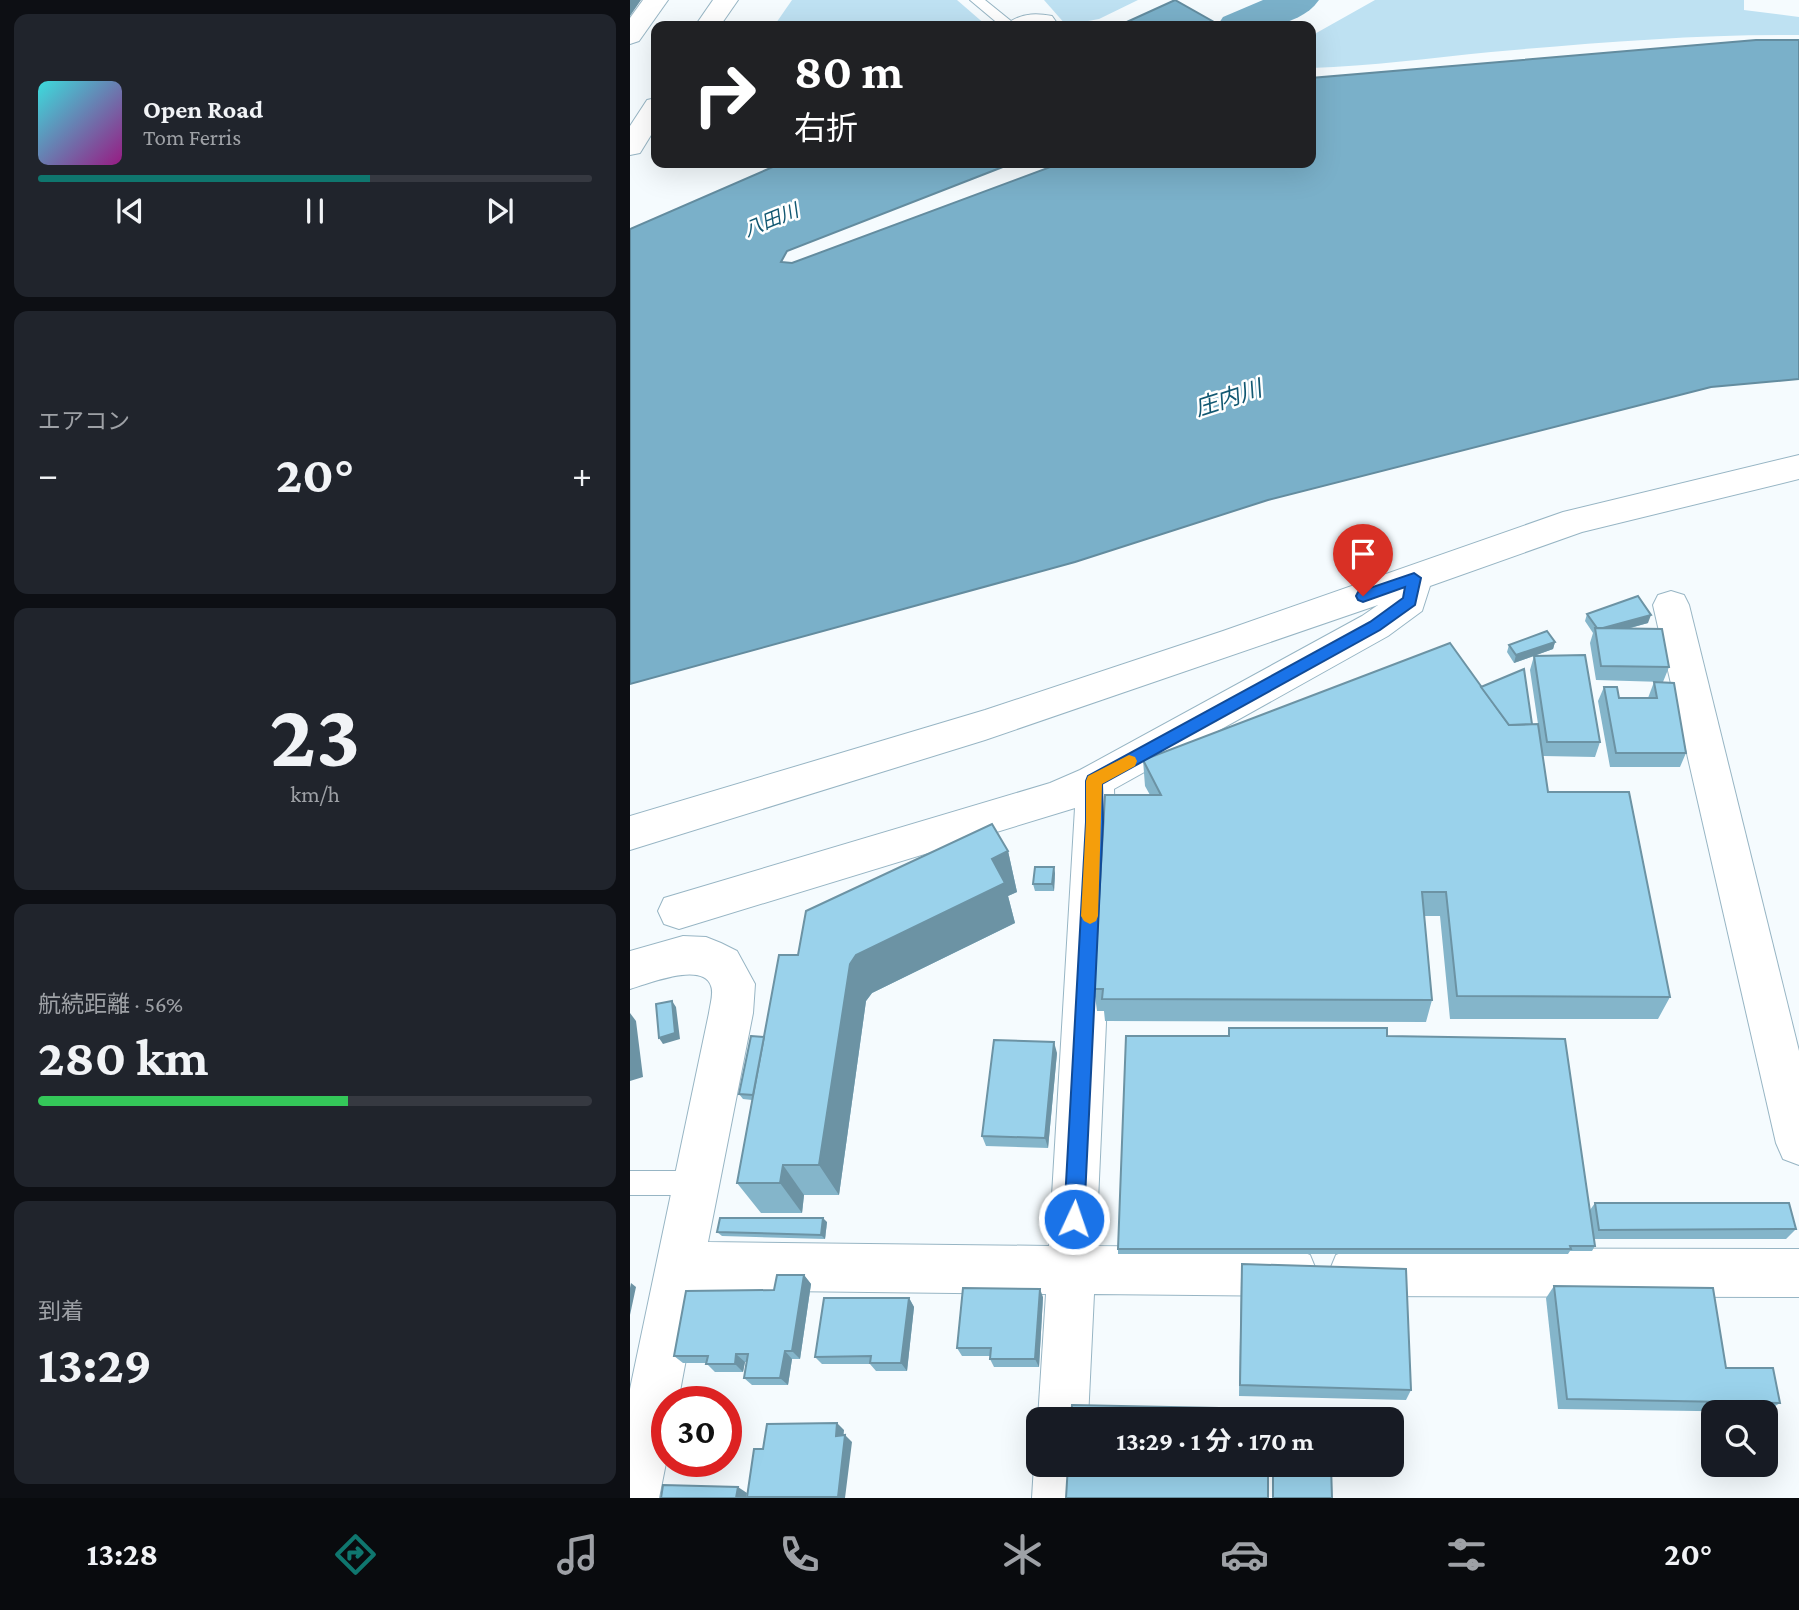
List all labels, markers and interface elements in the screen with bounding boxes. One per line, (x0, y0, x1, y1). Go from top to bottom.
text: 80 m (794, 44, 903, 99)
icon: right (679, 49, 770, 140)
text: Open Road (143, 95, 263, 124)
text: 右折 (794, 110, 858, 146)
text: Tom Ferris (143, 124, 241, 150)
icon: previous (111, 192, 149, 230)
icon: pause (296, 192, 334, 230)
icon: next (481, 192, 519, 230)
water label: 八田川 (741, 199, 803, 240)
water label: 庄内川 (1191, 374, 1268, 421)
text: エアコン (38, 408, 130, 434)
text: 20° (276, 445, 354, 503)
text: − (38, 453, 58, 495)
text: + (572, 453, 592, 495)
pin (1333, 524, 1393, 596)
icon: arrive (1344, 535, 1382, 573)
text: 23 (270, 684, 360, 786)
text: km/h (290, 781, 340, 807)
text: 航続距離 · 56% (38, 991, 183, 1017)
text: 280 km (38, 1028, 209, 1086)
position arrow (1037, 1182, 1111, 1256)
text: 到着 (38, 1298, 84, 1324)
text: 13:29 (38, 1335, 152, 1393)
speed limit sign: 30 (651, 1386, 742, 1477)
map controls (1701, 1400, 1778, 1477)
button: search (1701, 1400, 1778, 1477)
text: 13:29 · 1 分 · 170 m (1116, 1427, 1314, 1456)
icon: directions (331, 1530, 380, 1579)
icon: music (553, 1530, 602, 1579)
icon: phone (775, 1530, 824, 1579)
icon: climate (998, 1530, 1047, 1579)
icon: car (1220, 1530, 1269, 1579)
icon: filters (1442, 1530, 1491, 1579)
text: 13:28 (87, 1536, 158, 1572)
text: 20° (1664, 1536, 1712, 1572)

